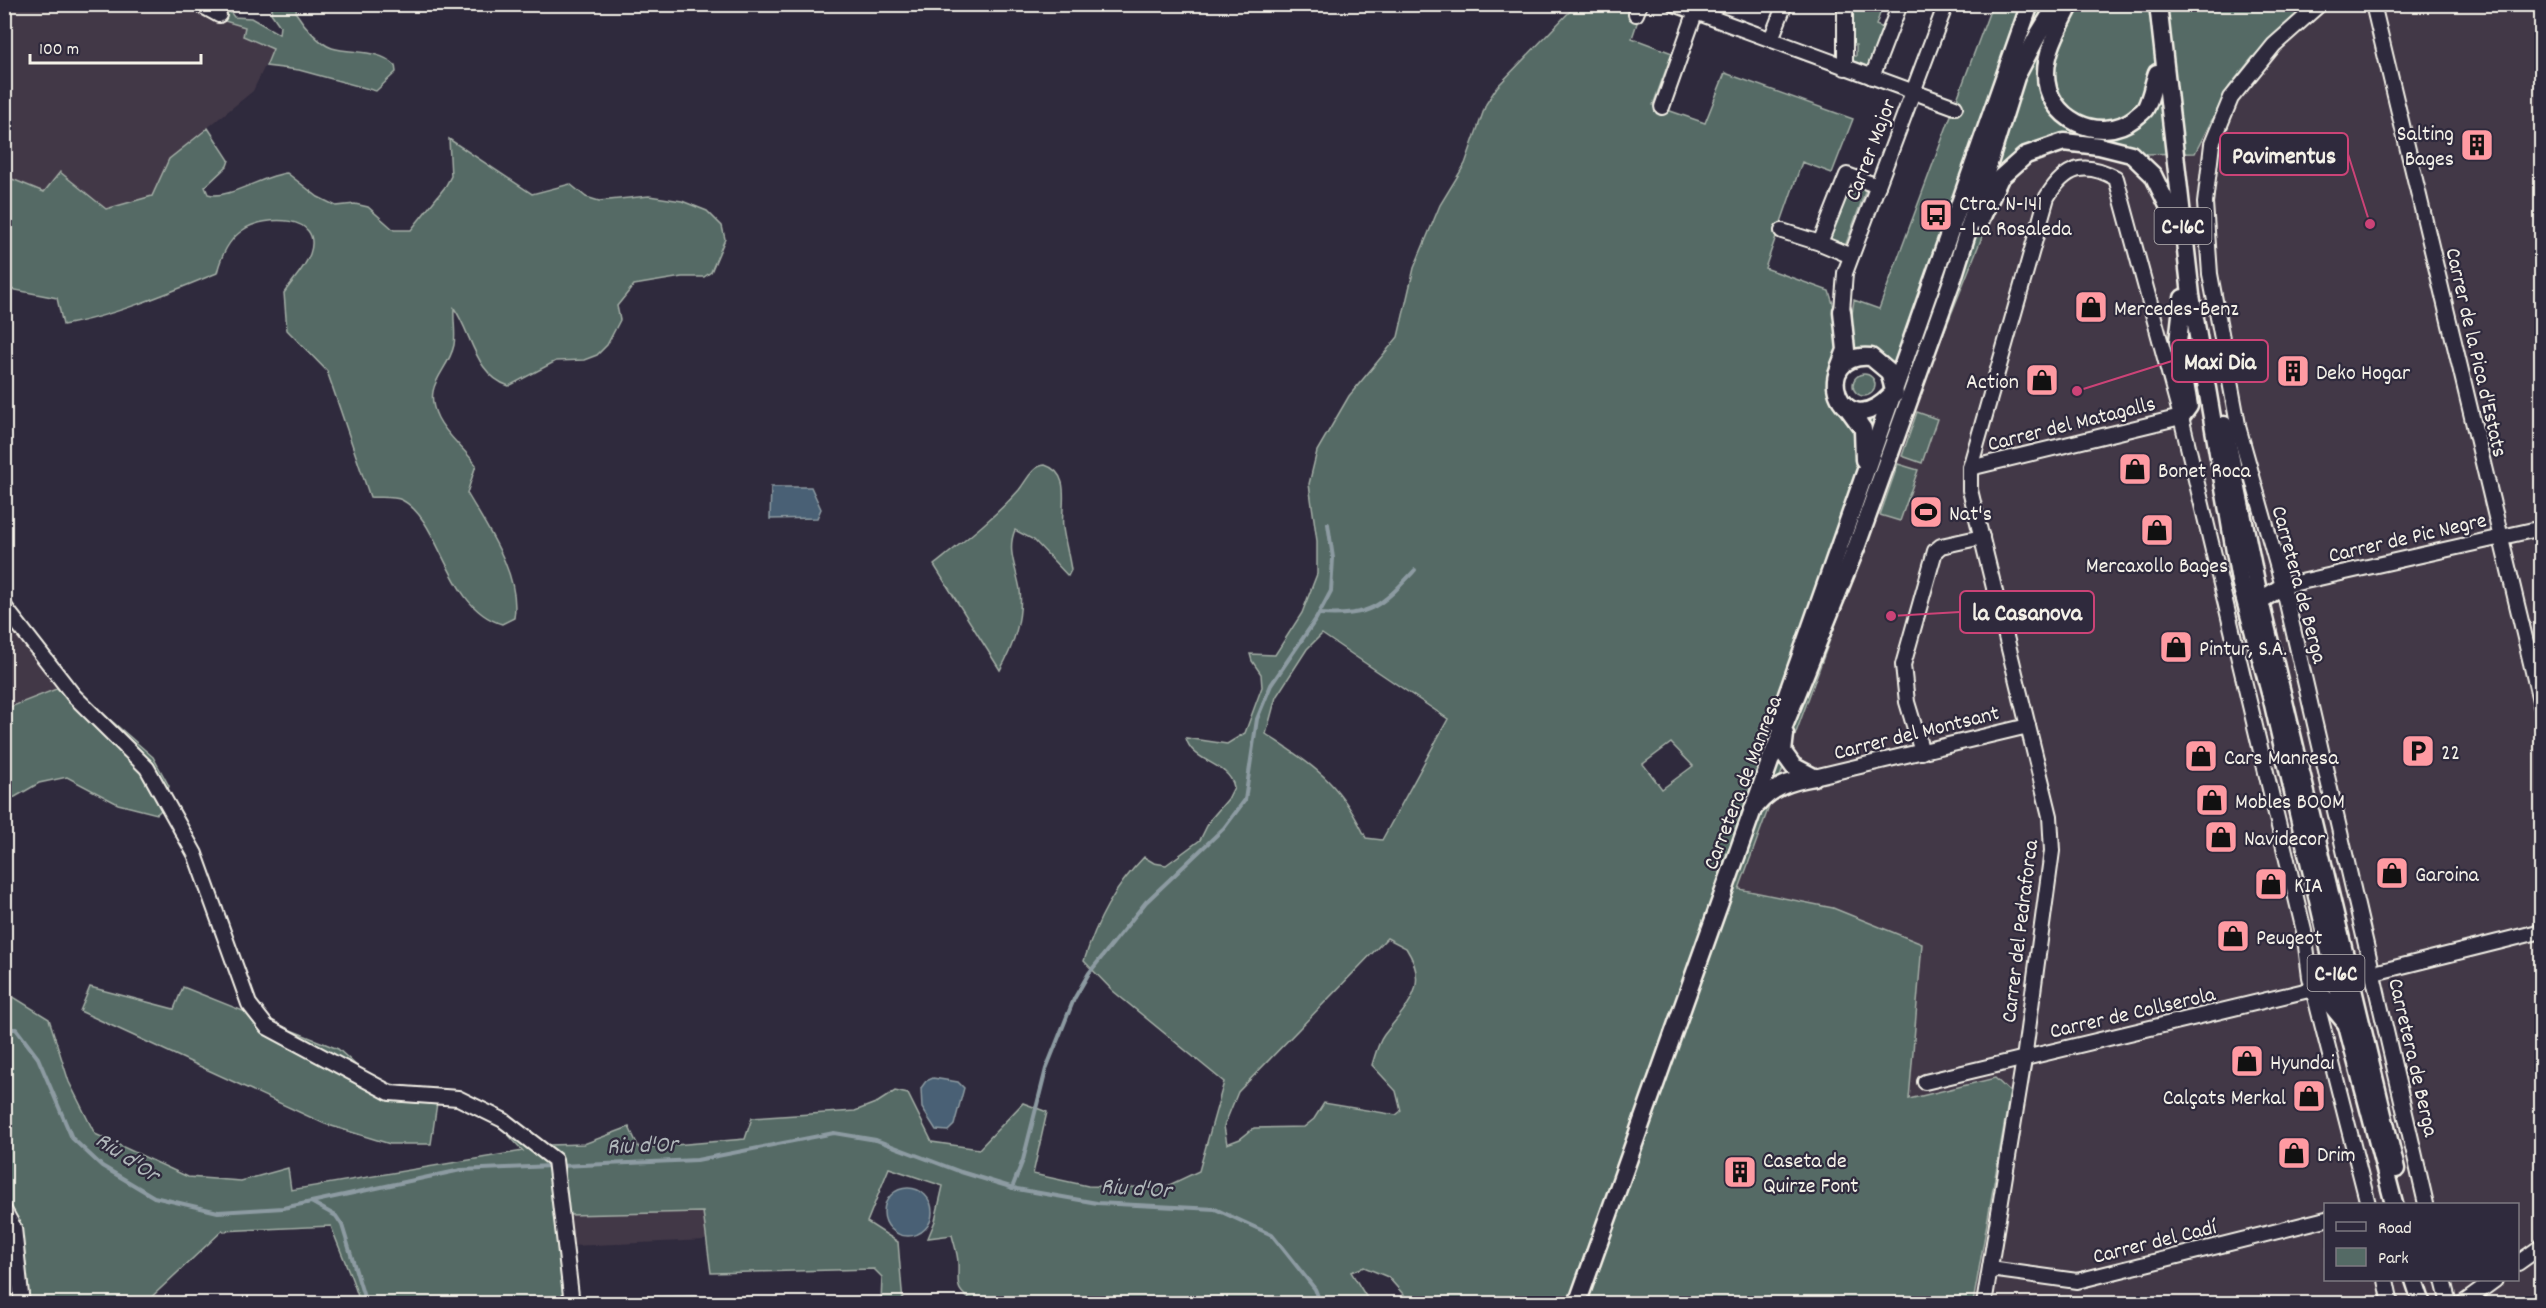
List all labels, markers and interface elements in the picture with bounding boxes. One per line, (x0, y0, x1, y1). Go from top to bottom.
scale bar (30, 27, 201, 65)
text: 100 m (39, 38, 79, 63)
street label: Carrer Major (1839, 94, 1906, 206)
place label: Salting Bages (2397, 120, 2454, 176)
building icon: Salting Bages (2459, 127, 2495, 163)
callout: Pavimentus (2220, 133, 2348, 175)
text: Pavimentus (2232, 141, 2336, 175)
place label: Ctra. N-141 - La Rosaleda (1959, 190, 2072, 246)
bus stop icon: Ctra. N-141 - La Rosaleda (1918, 197, 1954, 233)
road number: C-16C (2154, 208, 2212, 244)
street label: Carrer de la Pica d'Estats (2435, 245, 2514, 461)
shop icon: Mercedes-Benz (2073, 289, 2109, 325)
place label: Mercedes-Benz (2114, 295, 2239, 326)
callout: Maxi Dia (2172, 340, 2268, 382)
text: Maxi Dia (2184, 347, 2257, 381)
building icon: Deko Hogar (2275, 353, 2311, 389)
place label: Deko Hogar (2316, 359, 2411, 390)
shop icon: Action (2024, 362, 2060, 398)
place label: Action (1966, 368, 2019, 399)
street label: Carrer del Matagalls (1985, 390, 2159, 461)
shop icon: Bonet Roca (2117, 451, 2153, 487)
place label: Bonet Roca (2158, 457, 2252, 488)
sports icon: Nat's (1908, 494, 1944, 530)
place label: Nat's (1949, 500, 1992, 531)
street label: Carretera de Berga (2262, 503, 2334, 668)
street label: Carrer de Pic Negre (2326, 506, 2490, 573)
shop icon: Mercaxollo Bages (2139, 512, 2175, 548)
place label: Mercaxollo Bages (2086, 552, 2228, 583)
callout: la Casanova (1960, 591, 2094, 633)
text: la Casanova (1972, 598, 2083, 632)
shop icon: Pintur, S.A. (2158, 629, 2194, 665)
place label: Pintur, S.A. (2199, 635, 2287, 666)
street label: Carretera de Manresa (1697, 691, 1792, 875)
street label: Carrer del Montsant (1831, 699, 2003, 770)
parking icon: 22 (2400, 733, 2436, 769)
shop icon: Cars Manresa (2183, 738, 2219, 774)
place label: 22 (2441, 739, 2460, 770)
place label: Cars Manresa (2224, 744, 2339, 775)
shop icon: Mobles BOOM (2194, 782, 2230, 818)
place label: Mobles BOOM (2235, 788, 2345, 819)
shop icon: Navidecor (2203, 819, 2239, 855)
place label: Navidecor (2244, 825, 2326, 856)
street label: Carrer del Pedraforca (1995, 838, 2048, 1025)
shop icon: Garoina (2374, 855, 2410, 891)
place label: Garoina (2415, 861, 2480, 892)
shop icon: KIA (2253, 866, 2289, 902)
place label: KIA (2294, 872, 2323, 903)
shop icon: Peugeot (2215, 918, 2251, 954)
place label: Peugeot (2256, 924, 2322, 955)
road number: C-16C (2308, 955, 2364, 991)
street label: Carretera de Berga (2378, 975, 2445, 1141)
street label: Carrer de Collserola (2047, 980, 2219, 1049)
shop icon: Hyundai (2229, 1043, 2265, 1079)
place label: Hyundai (2270, 1049, 2334, 1080)
shop icon: Calçats Merkal (2291, 1078, 2327, 1114)
place label: Calçats Merkal (2163, 1084, 2286, 1115)
water label: Riu d'Or (88, 1125, 168, 1194)
water label: Riu d'Or (606, 1129, 681, 1165)
shop icon: Drim (2276, 1135, 2312, 1171)
place label: Drim (2317, 1141, 2356, 1172)
place label: Caseta de Quirze Font (1763, 1147, 1858, 1203)
building icon: Caseta de Quirze Font (1722, 1154, 1758, 1190)
water label: Riu d'Or (1099, 1171, 1175, 1210)
legend (2324, 1203, 2519, 1281)
street label: Carrer del Cadí (2090, 1213, 2222, 1274)
text: Road (2378, 1217, 2412, 1242)
text: Park (2378, 1247, 2409, 1272)

